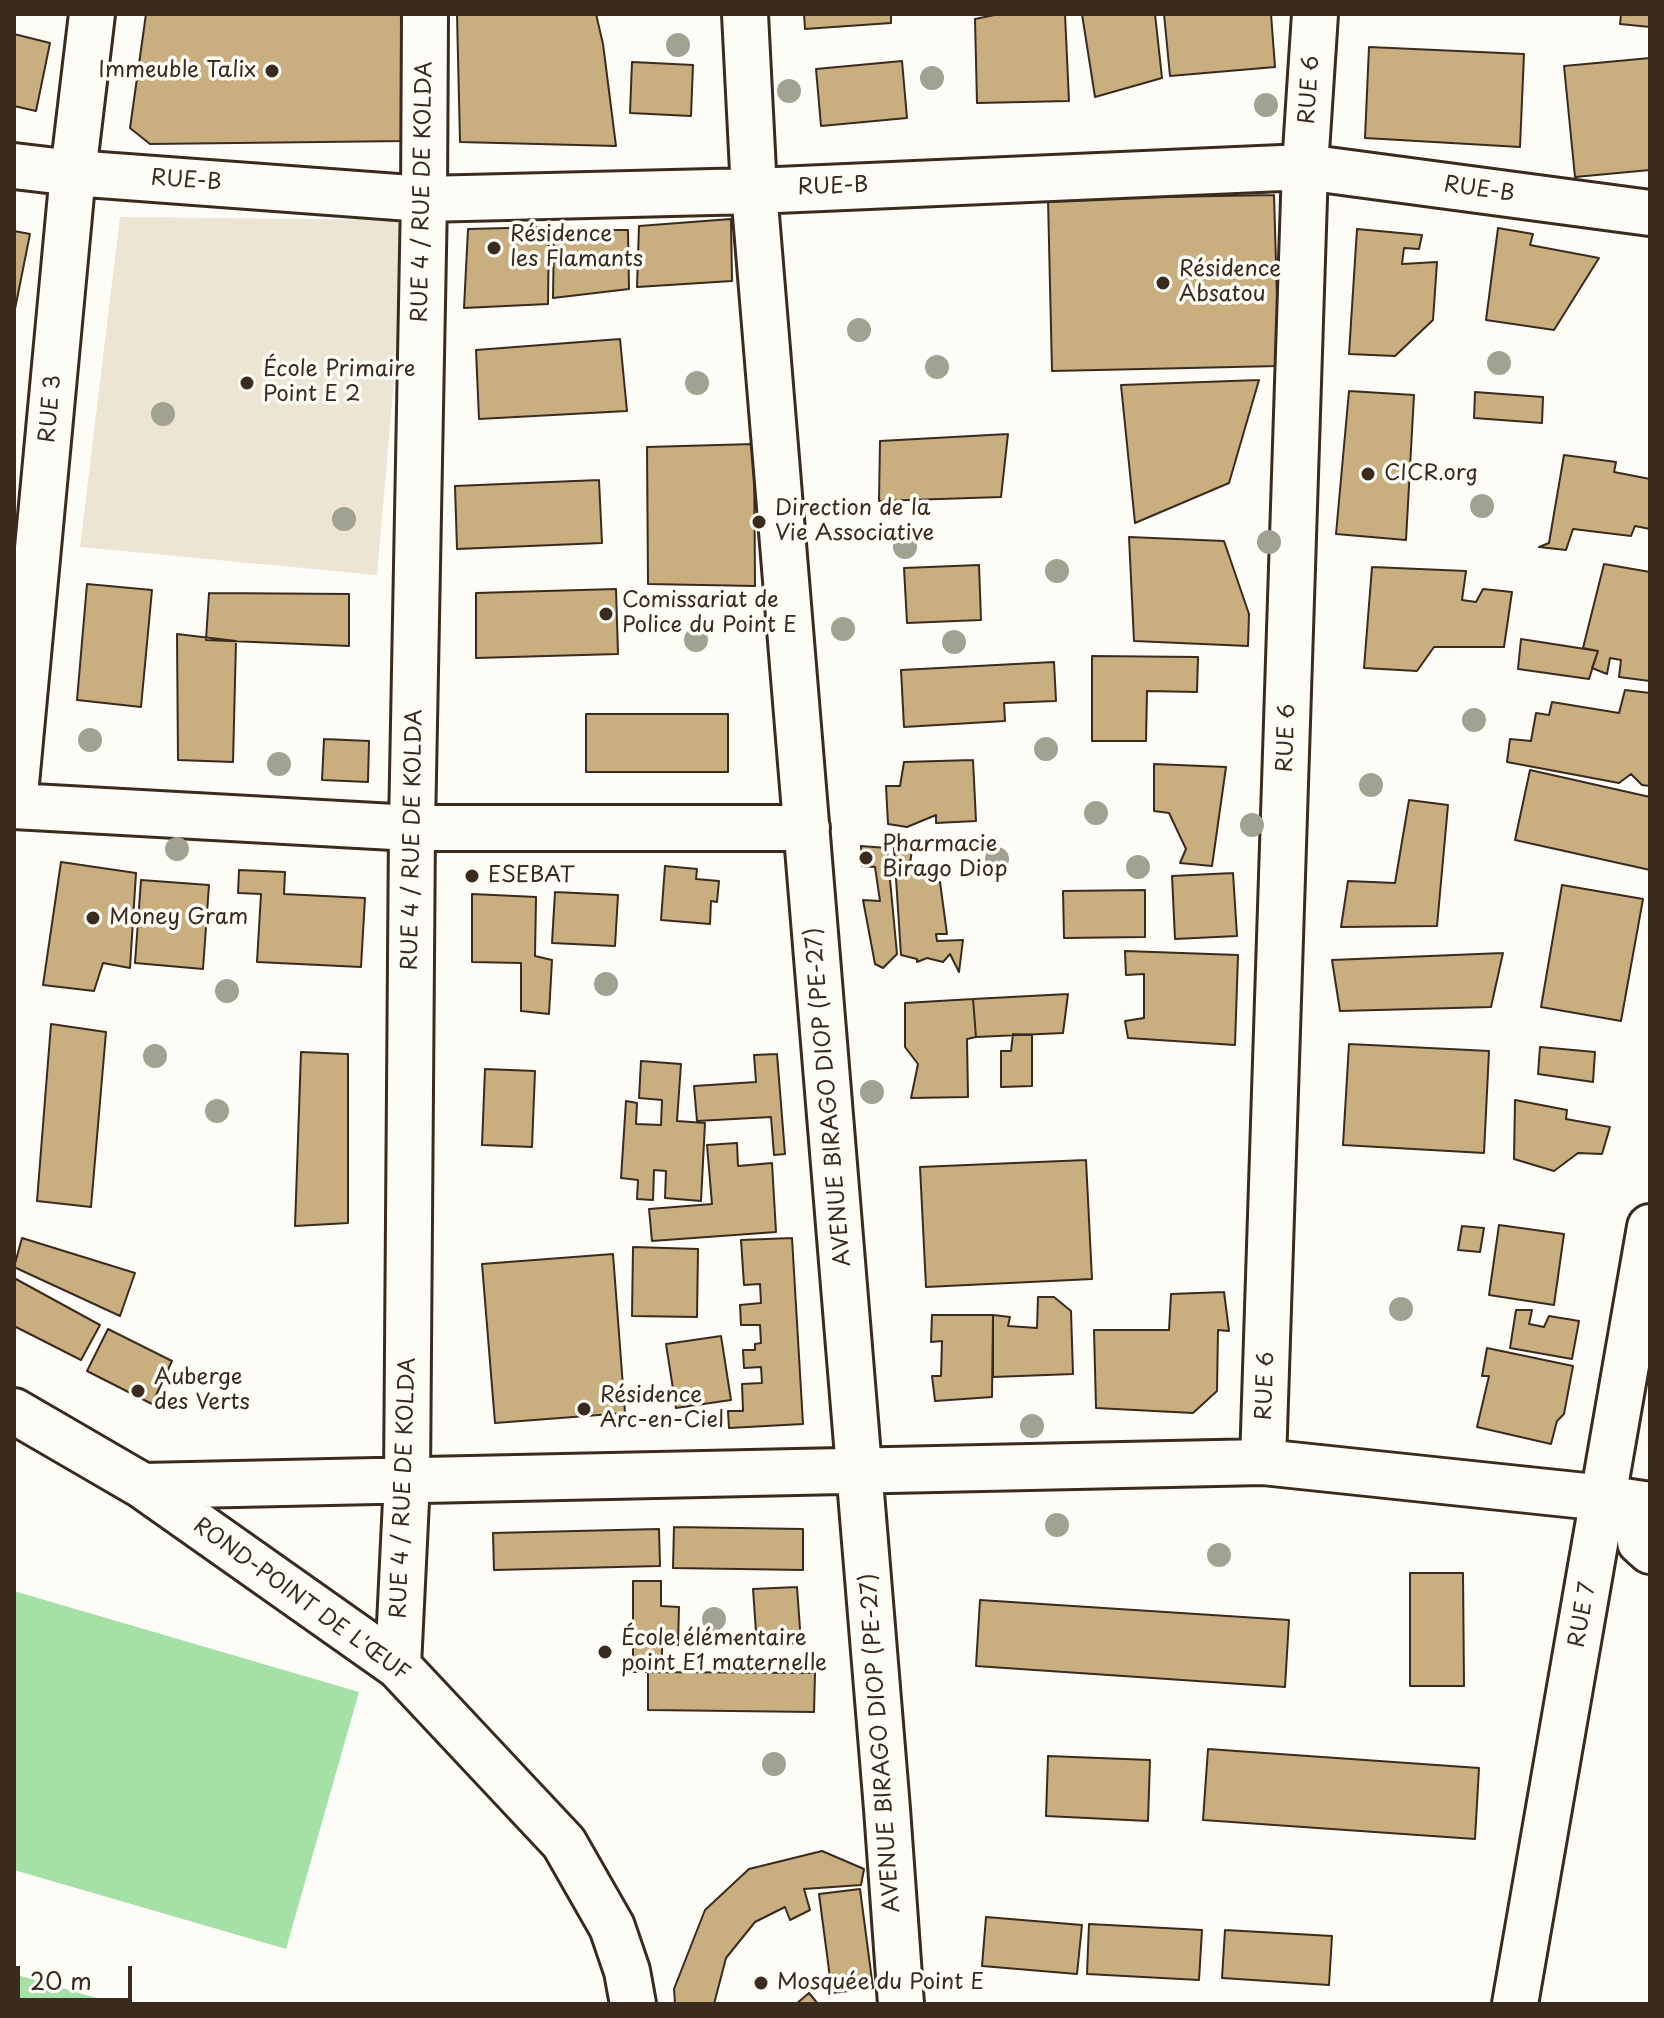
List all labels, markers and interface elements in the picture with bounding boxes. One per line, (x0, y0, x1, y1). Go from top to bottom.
street label: RUE 6 (1294, 55, 1326, 125)
place label: Immeuble Talix (99, 58, 256, 84)
street label: RUE 4 / RUE DE KOLDA (408, 61, 438, 323)
marker: Immeuble Talix (263, 62, 281, 80)
street label: RUE-B (150, 165, 222, 197)
street label: RUE-B (1442, 172, 1516, 208)
street label: RUE-B (797, 173, 869, 201)
place label: Résidence les Flamants (510, 222, 643, 274)
marker: Résidence les Flamants (485, 239, 503, 257)
place label: Résidence Absatou (1179, 257, 1281, 308)
marker: Résidence Absatou (1154, 274, 1172, 292)
place label: École Primaire Point E 2 (263, 357, 415, 408)
street label: RUE 3 (35, 374, 67, 444)
marker: École Primaire Point E 2 (238, 374, 256, 392)
place label: CICR.org (1384, 461, 1478, 487)
marker: CICR.org (1359, 465, 1377, 483)
place label: Direction de la Vie Associative (775, 496, 934, 548)
marker: Direction de la Vie Associative (750, 513, 768, 531)
place label: Comissariat de Police du Point E (622, 588, 797, 640)
marker: Comissariat de Police du Point E (597, 605, 615, 623)
street label: RUE 6 (1273, 703, 1301, 773)
street label: RUE 4 / RUE DE KOLDA (398, 709, 428, 971)
place label: Pharmacie Birago Diop (882, 832, 1008, 884)
marker: Pharmacie Birago Diop (857, 849, 875, 867)
place label: ESEBAT (488, 863, 575, 889)
marker: ESEBAT (463, 867, 481, 885)
place label: Money Gram (109, 905, 248, 931)
marker: Money Gram (84, 909, 102, 927)
street label: AVENUE BIRAGO DIOP (PE-27) (801, 926, 857, 1268)
street label: RUE 6 (1252, 1351, 1280, 1421)
street label: RUE 4 / RUE DE KOLDA (386, 1357, 422, 1619)
place label: Auberge des Verts (154, 1365, 250, 1416)
marker: Auberge des Verts (129, 1382, 147, 1400)
place label: Résidence Arc-en-Ciel (600, 1383, 724, 1434)
marker: Résidence Arc-en-Ciel (575, 1400, 593, 1418)
street label: ROND-POINT DE L'ŒUF (188, 1513, 414, 1687)
street label: AVENUE BIRAGO DIOP (PE-27) (856, 1572, 906, 1914)
street label: RUE 7 (1564, 1580, 1602, 1650)
place label: École élémentaire point E1 maternelle (621, 1626, 827, 1678)
marker: École élémentaire point E1 maternelle (596, 1643, 614, 1661)
scale bar (20, 1950, 136, 2000)
text: 20 m (30, 1962, 92, 1998)
place label: Mosquée du Point E (777, 1970, 984, 1996)
marker: Mosquée du Point E (752, 1974, 770, 1992)

